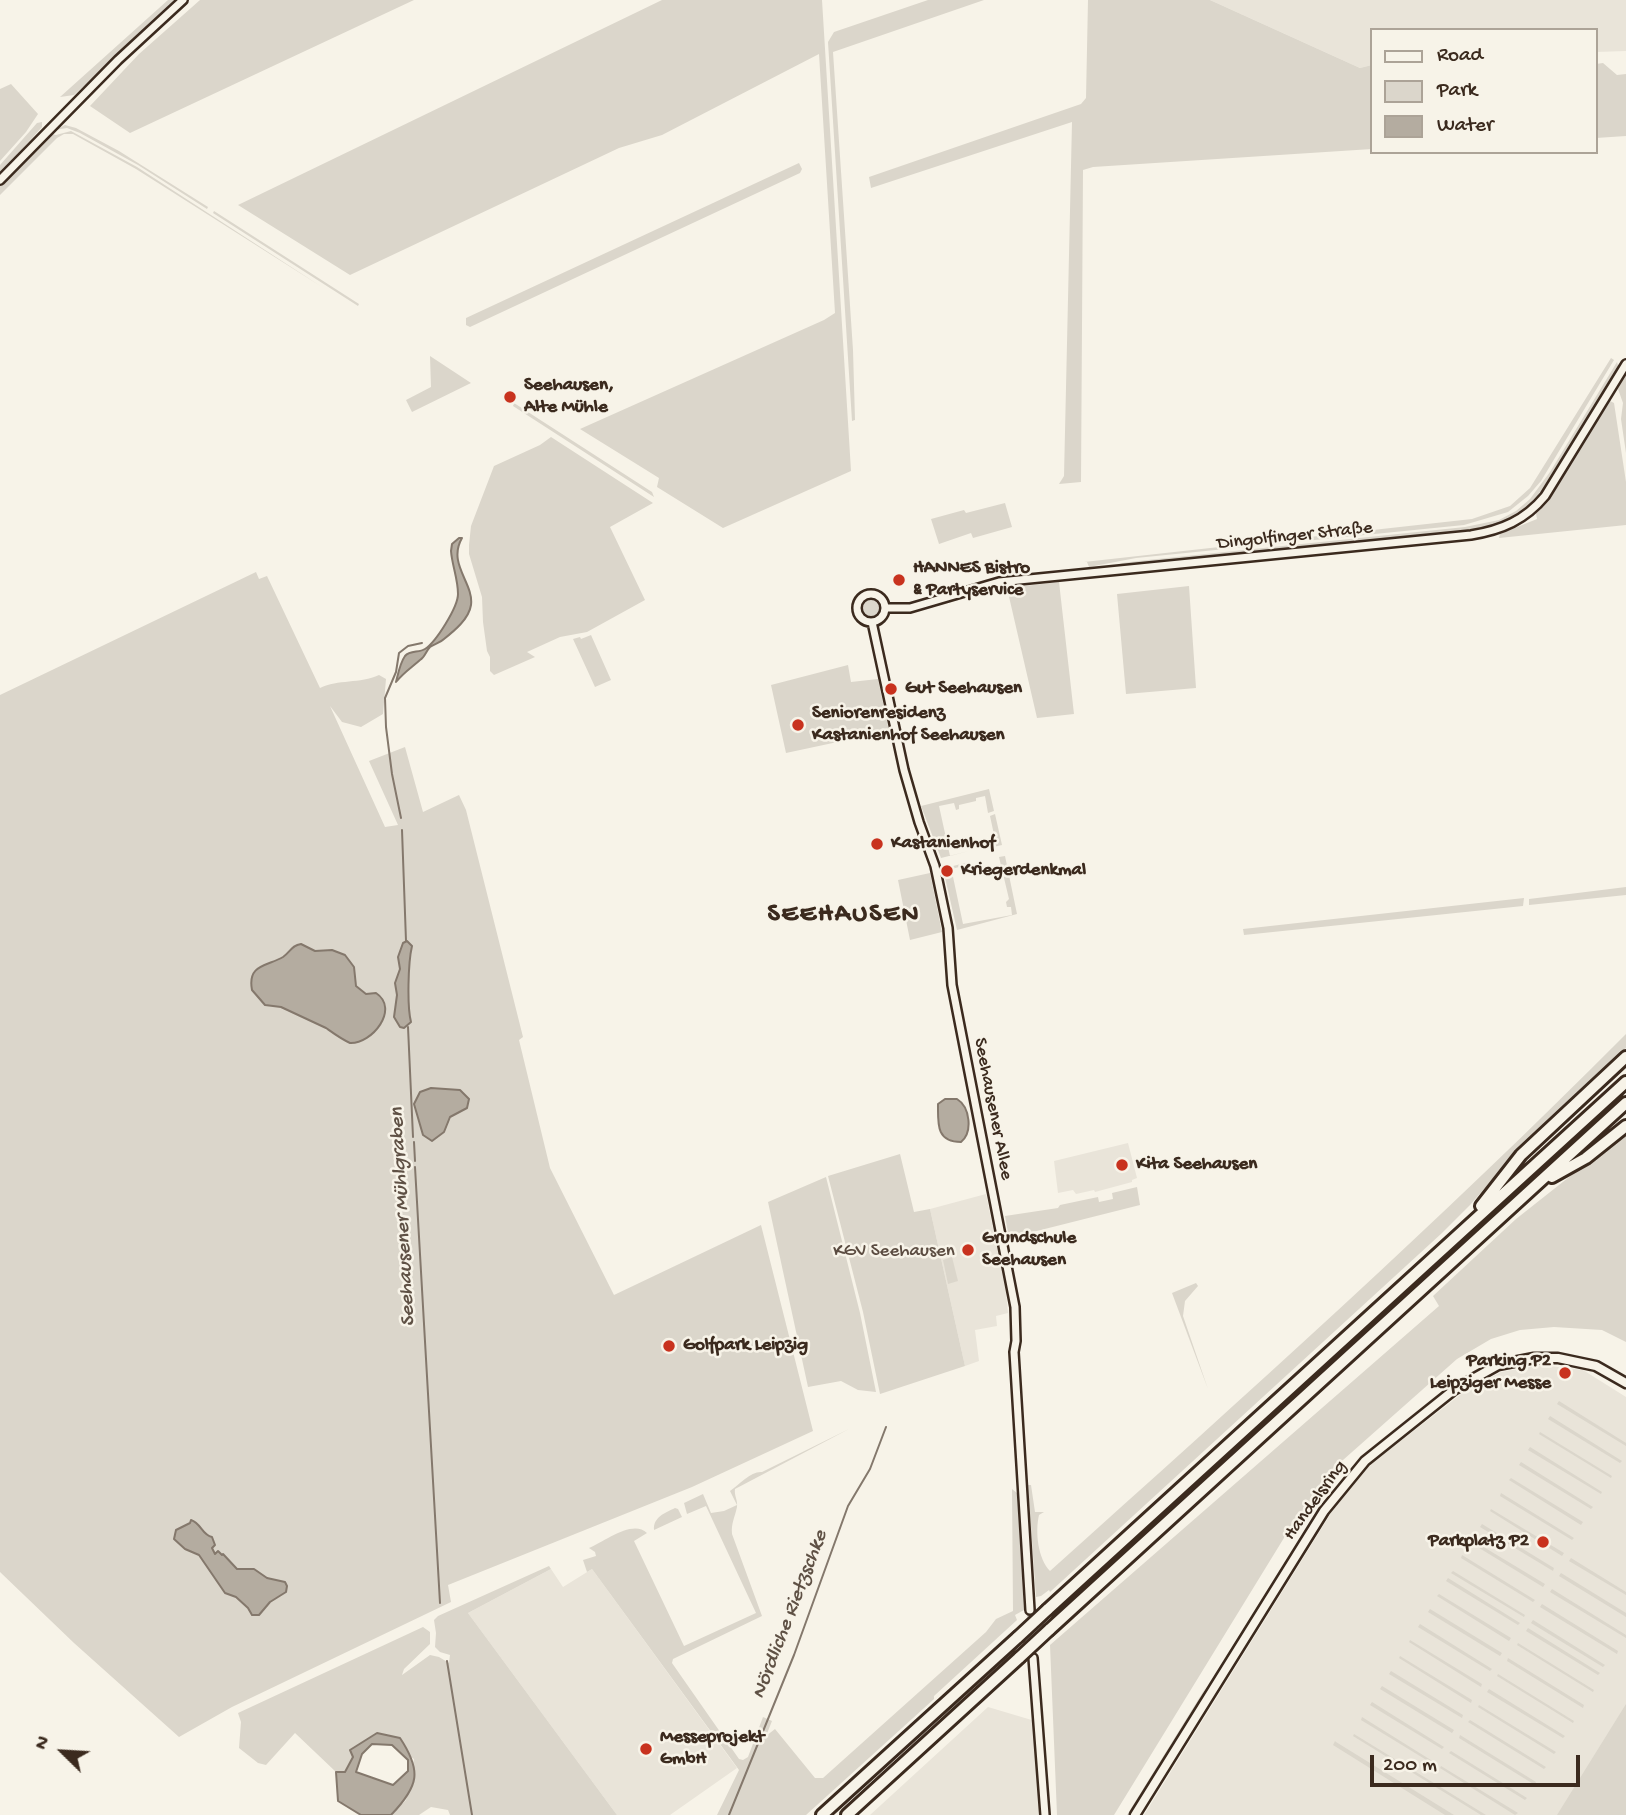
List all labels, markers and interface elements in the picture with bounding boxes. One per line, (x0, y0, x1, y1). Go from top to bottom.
legend (1370, 28, 1598, 154)
text: Road (1437, 44, 1483, 69)
text: Park (1437, 79, 1477, 104)
text: Water (1437, 114, 1493, 139)
place label: Seehausen, Alte Mühle (524, 375, 614, 419)
marker: Seehausen, Alte Mühle (502, 389, 518, 405)
street label: Dingolfinger Straße (1216, 517, 1374, 557)
place label: HANNES Bistro & Partyservice (913, 558, 1030, 602)
marker: HANNES Bistro & Partyservice (891, 572, 907, 588)
place label: Gut Seehausen (905, 678, 1022, 700)
marker: Gut Seehausen (883, 681, 899, 697)
place label: Seniorenresidenz Kastanienhof Seehausen (812, 703, 1005, 747)
marker: Seniorenresidenz Kastanienhof Seehausen (790, 717, 806, 733)
place label: Kastanienhof (891, 833, 995, 855)
marker: Kastanienhof (869, 836, 885, 852)
place label: Kriegerdenkmal (961, 860, 1086, 882)
marker: Kriegerdenkmal (939, 863, 955, 879)
district label: SEEHAUSEN (769, 900, 919, 932)
street label: Seehausener Allee (967, 1036, 1017, 1182)
water label: Seehausener Mühlgraben (386, 1107, 422, 1327)
place label: Kita Seehausen (1136, 1154, 1257, 1176)
marker: Kita Seehausen (1114, 1157, 1130, 1173)
place label: Grundschule Seehausen (982, 1228, 1076, 1272)
park label: KGV Seehausen (833, 1241, 955, 1263)
marker: Grundschule Seehausen (960, 1242, 976, 1258)
place label: Golfpark Leipzig (683, 1335, 808, 1357)
marker: Golfpark Leipzig (661, 1338, 677, 1354)
place label: Parking P2 Leipziger Messe (1430, 1351, 1551, 1395)
marker: Parking P2 Leipziger Messe (1557, 1365, 1573, 1381)
street label: Handelsring (1279, 1457, 1353, 1545)
water label: Nördliche Rietzschke (747, 1527, 835, 1703)
place label: Parkplatz P2 (1428, 1531, 1529, 1553)
marker: Parkplatz P2 (1535, 1534, 1551, 1550)
north arrow (28, 1717, 98, 1787)
place label: Messeprojekt GmbH (660, 1727, 764, 1771)
text: N (30, 1733, 56, 1754)
marker: Messeprojekt GmbH (638, 1741, 654, 1757)
scale bar (1374, 1742, 1584, 1786)
text: 200 m (1383, 1754, 1437, 1779)

